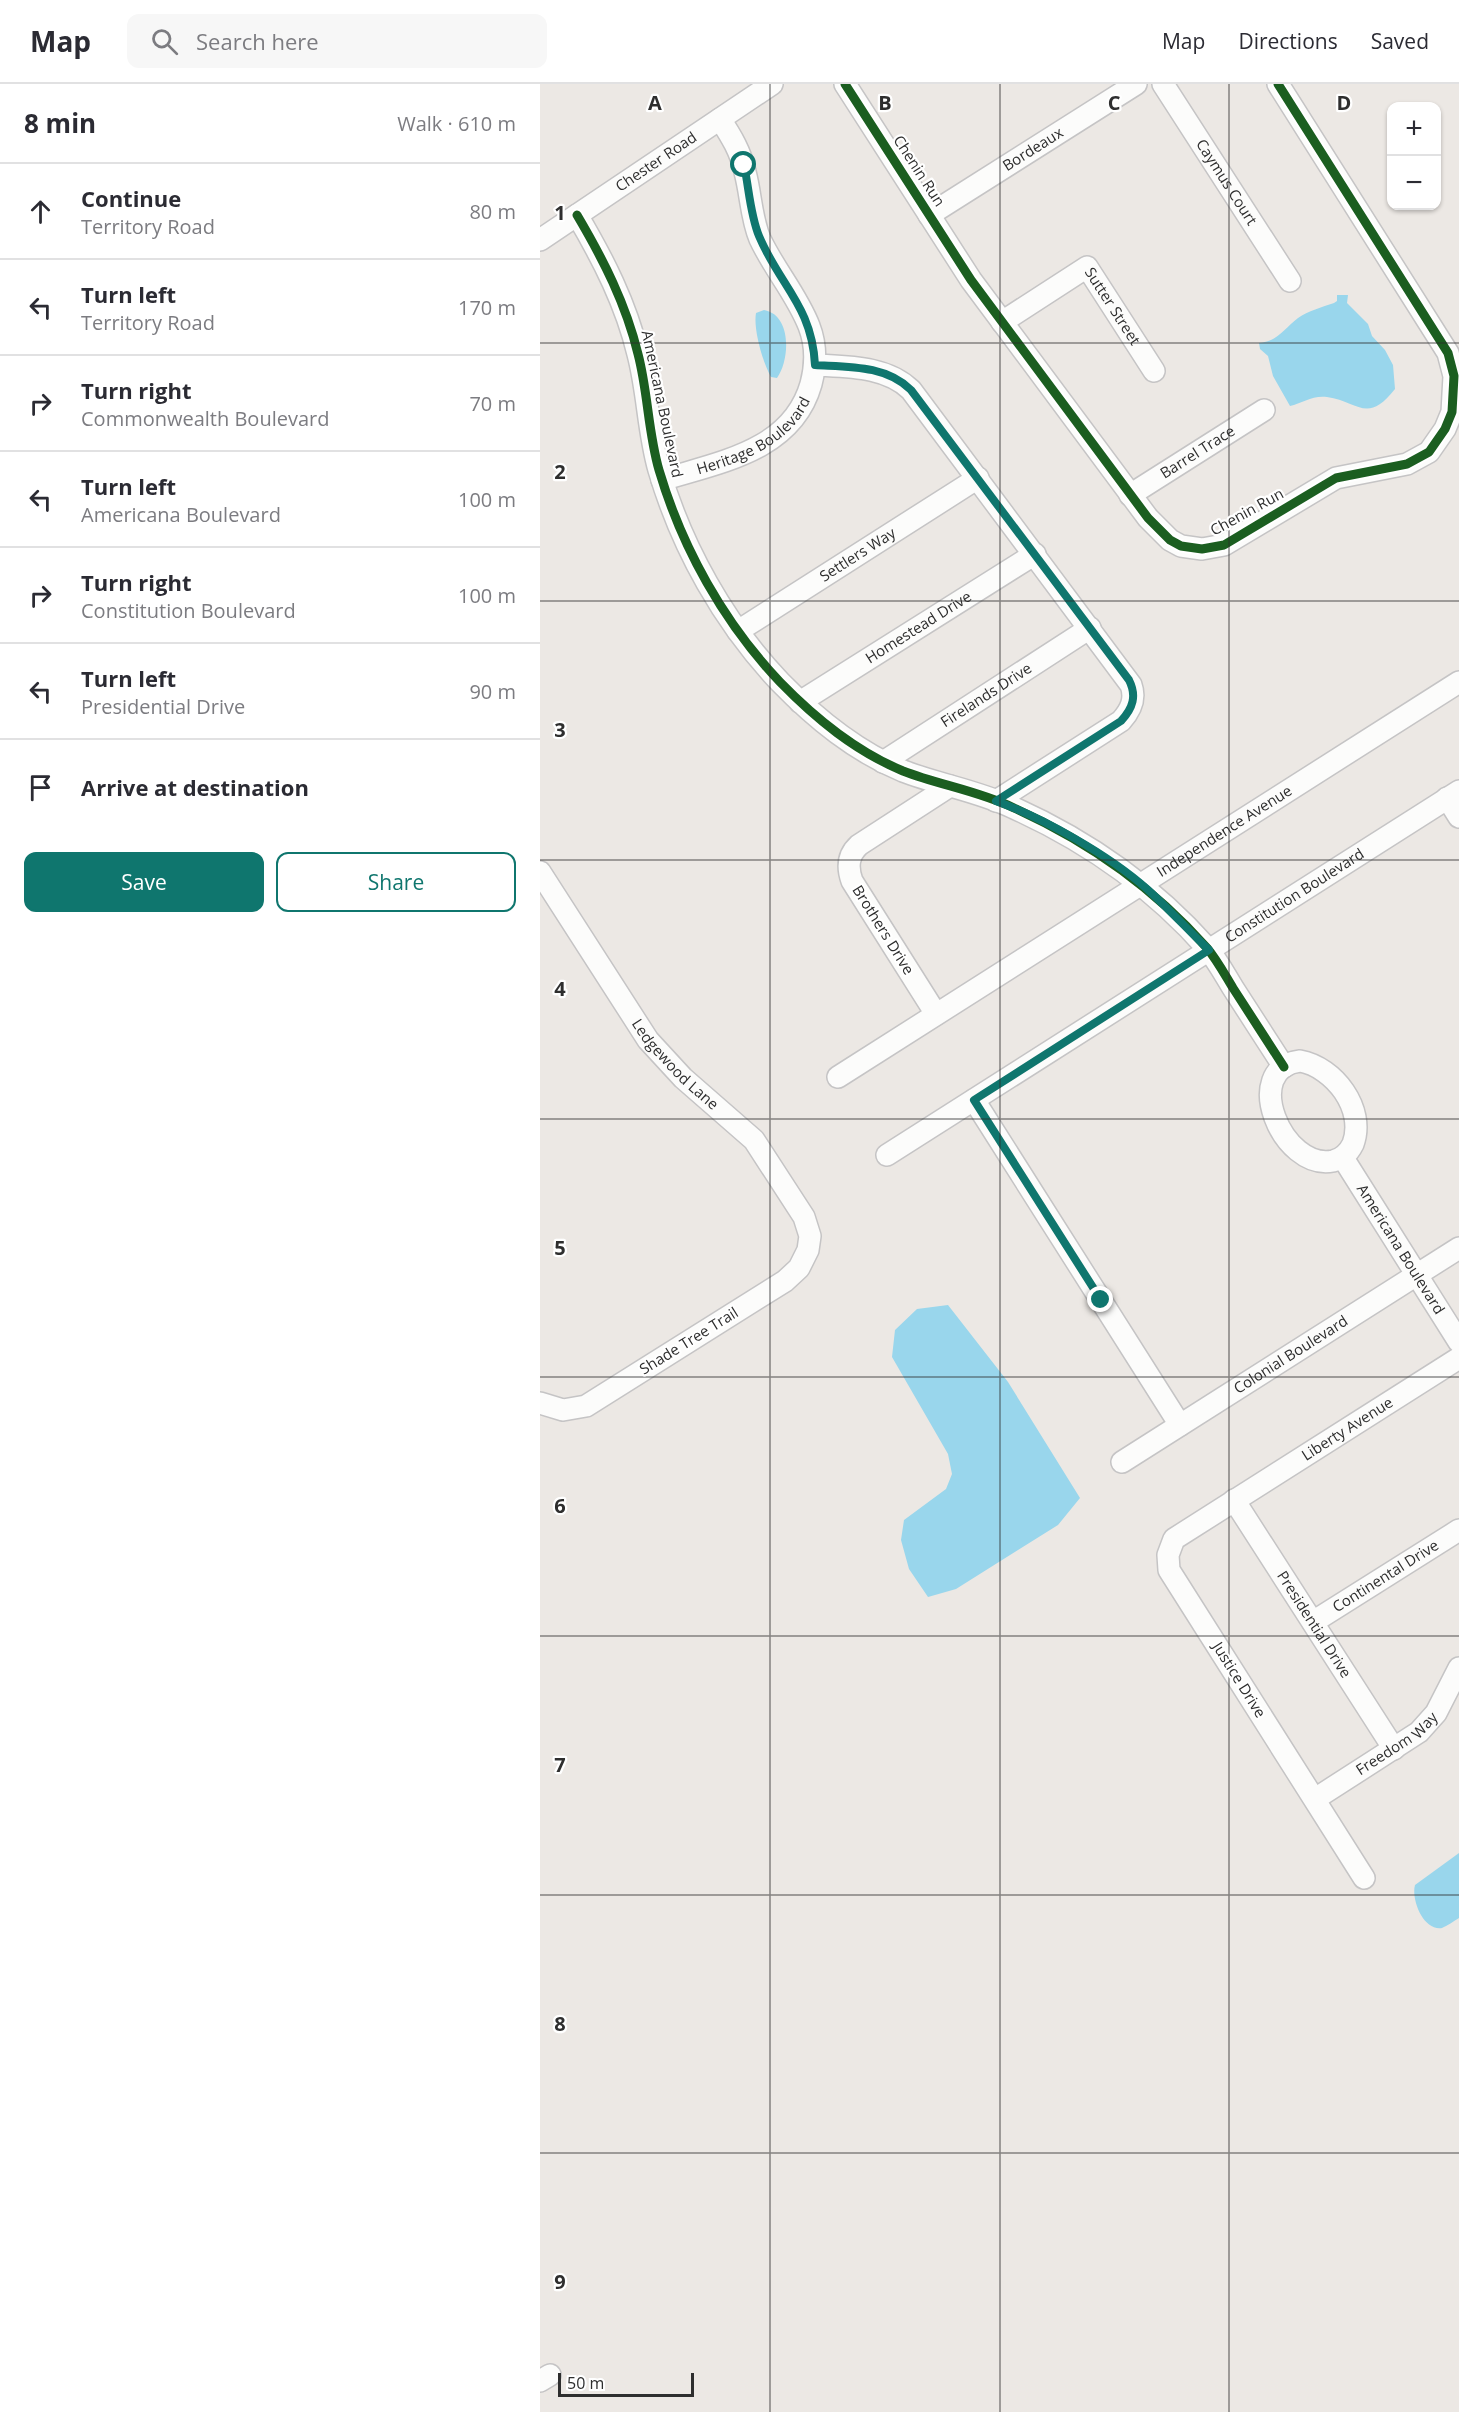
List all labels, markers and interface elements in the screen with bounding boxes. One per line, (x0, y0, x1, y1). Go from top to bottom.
search box (127, 14, 547, 68)
text: Map (30, 22, 91, 60)
icon: search (148, 25, 181, 58)
text: Search here (196, 26, 319, 56)
text: Map (1162, 27, 1205, 55)
text: Directions (1238, 27, 1338, 55)
text: Saved (1371, 27, 1429, 55)
text: A (648, 89, 662, 116)
text: B (878, 89, 892, 116)
text: C (1108, 89, 1121, 116)
text: D (1337, 89, 1351, 116)
map controls (1387, 102, 1441, 210)
button: + (1387, 102, 1441, 156)
text: 8 min (24, 105, 96, 141)
text: Walk · 610 m (397, 110, 516, 137)
street label: Bordeaux (998, 122, 1067, 175)
street label: Chester Road (611, 127, 700, 196)
street label: Chenin Run (889, 131, 950, 210)
street label: Caymus Court (1192, 135, 1262, 229)
route start (730, 151, 756, 177)
button: − (1387, 156, 1441, 210)
text: Continue (81, 183, 181, 213)
icon: ahead (24, 195, 57, 228)
text: 80 m (469, 198, 516, 225)
text: 1 (554, 199, 566, 226)
text: Territory Road (81, 213, 215, 240)
street label: Sutter Street (1081, 263, 1146, 348)
text: Turn left (81, 279, 176, 309)
icon: left (24, 291, 57, 324)
text: 170 m (458, 294, 516, 321)
text: Territory Road (81, 309, 215, 336)
street label: Americana Boulevard (638, 328, 688, 479)
text: Turn right (81, 375, 192, 405)
icon: right (24, 387, 57, 420)
text: 70 m (469, 390, 516, 417)
street label: Heritage Boulevard (694, 393, 814, 478)
text: Commonwealth Boulevard (81, 405, 329, 432)
street label: Barrel Trace (1156, 420, 1238, 482)
text: 2 (554, 458, 566, 485)
text: Turn left (81, 471, 176, 501)
icon: left (24, 483, 57, 516)
street label: Chenin Run (1206, 483, 1287, 539)
text: 100 m (458, 486, 516, 513)
text: Americana Boulevard (81, 501, 281, 528)
street label: Settlers Way (815, 522, 899, 586)
text: Turn right (81, 567, 192, 597)
icon: right (24, 579, 57, 612)
text: 100 m (458, 582, 516, 609)
street label: Homestead Drive (861, 586, 975, 667)
text: Constitution Boulevard (81, 597, 296, 624)
street label: Firelands Drive (936, 658, 1035, 731)
text: Turn left (81, 663, 176, 693)
icon: left (24, 675, 57, 708)
text: 90 m (469, 678, 516, 705)
text: Presidential Drive (81, 693, 245, 720)
text: 3 (554, 716, 566, 743)
icon: arrive (24, 771, 57, 804)
text: Arrive at destination (81, 772, 309, 802)
street label: Independence Avenue (1153, 780, 1295, 881)
street label: Constitution Boulevard (1221, 843, 1367, 947)
button: Save (24, 852, 264, 912)
button: Share (276, 852, 516, 912)
street label: Brothers Drive (848, 881, 919, 978)
text: 4 (554, 975, 566, 1002)
street label: Ledgewood Lane (628, 1015, 723, 1114)
street label: Americana Boulevard (1353, 1180, 1450, 1318)
text: 5 (554, 1234, 566, 1261)
route end (1087, 1286, 1113, 1312)
street label: Shade Tree Trail (635, 1302, 742, 1378)
street label: Colonial Boulevard (1229, 1310, 1351, 1398)
street label: Liberty Avenue (1297, 1392, 1396, 1465)
text: 6 (554, 1492, 566, 1519)
street label: Continental Drive (1328, 1534, 1442, 1616)
street label: Presidential Drive (1273, 1567, 1357, 1681)
street label: Justice Drive (1208, 1636, 1271, 1721)
street label: Freedom Way (1352, 1707, 1442, 1779)
text: 7 (554, 1751, 566, 1778)
text: 8 (554, 2010, 566, 2037)
text: 9 (554, 2268, 566, 2295)
scale bar (558, 2370, 694, 2398)
text: 50 m (567, 2372, 604, 2394)

